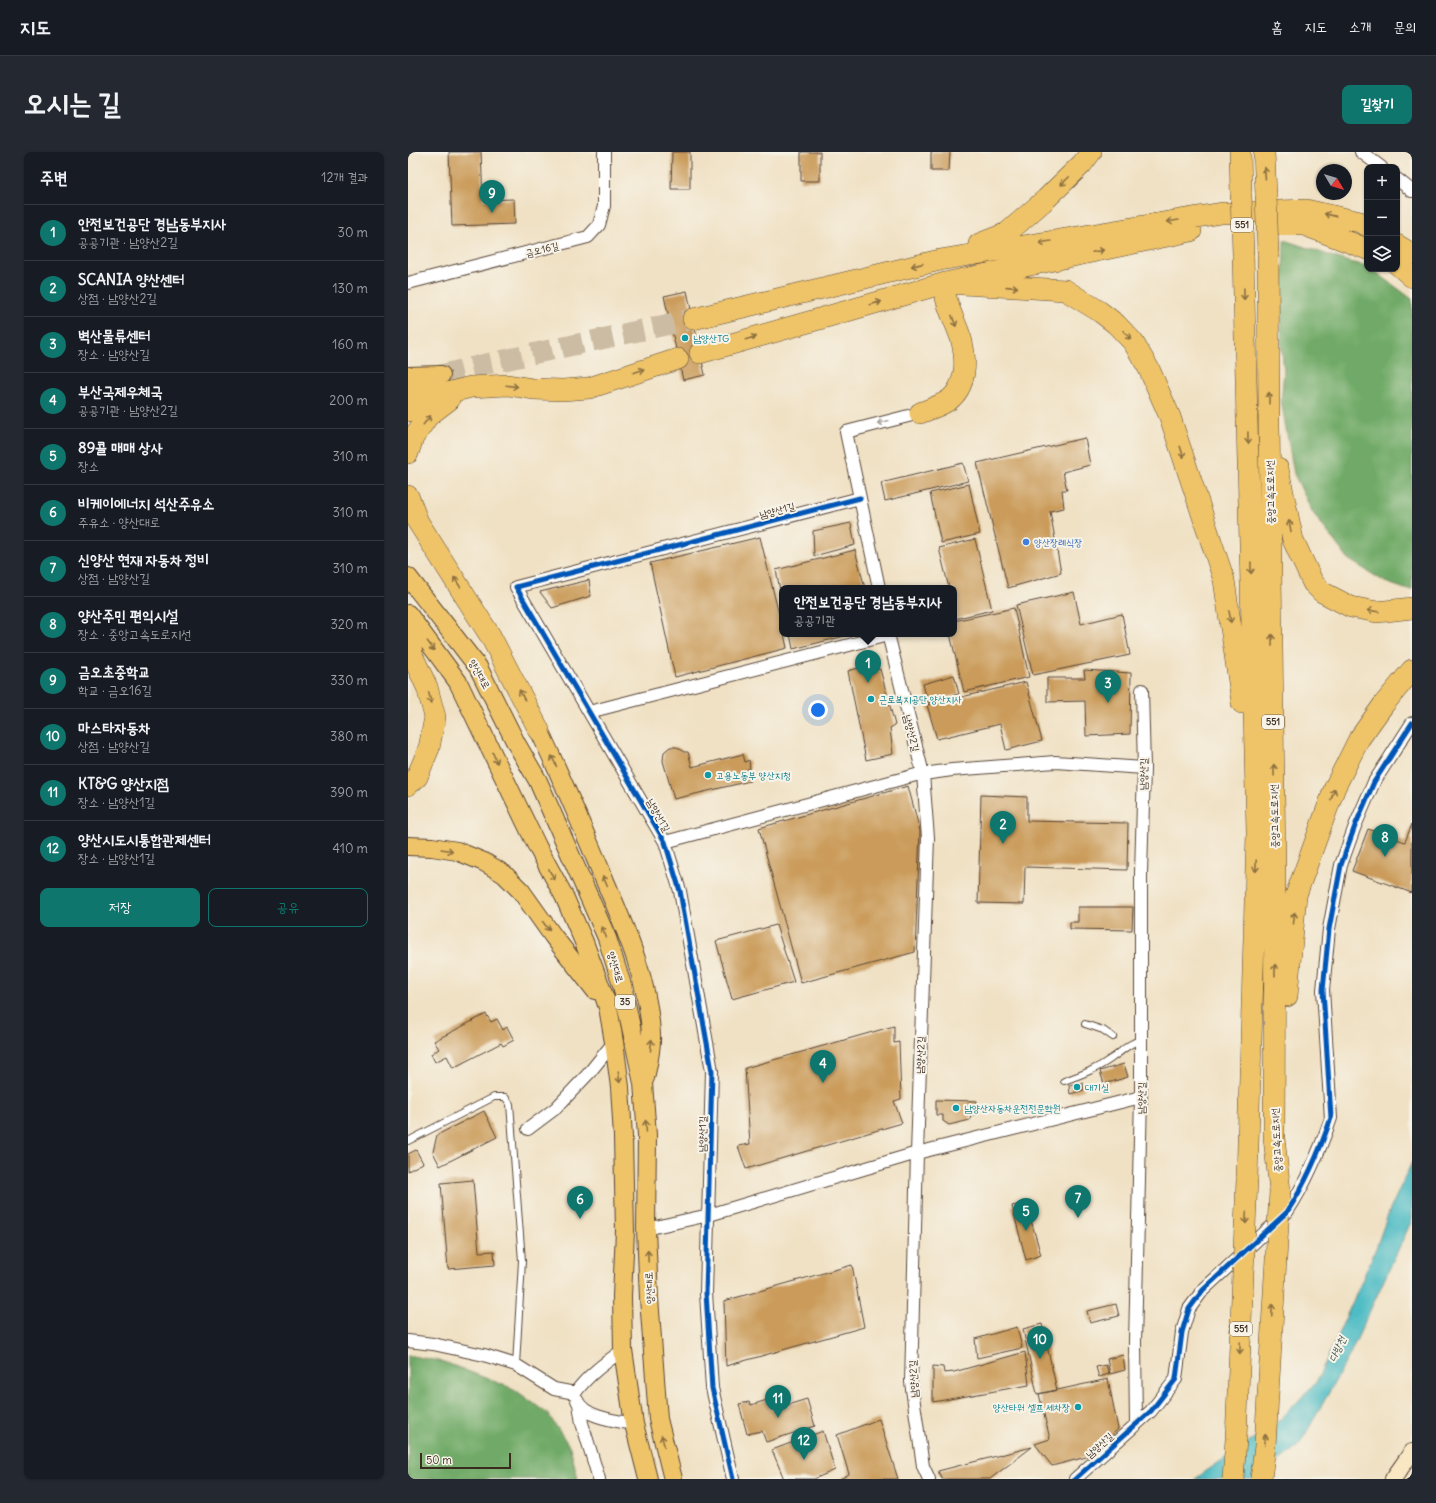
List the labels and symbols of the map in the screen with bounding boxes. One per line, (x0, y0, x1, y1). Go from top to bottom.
north arrow (1316, 164, 1352, 200)
one-way arrow (1261, 167, 1268, 180)
one-way arrow (1060, 176, 1070, 185)
pin: 9 (479, 180, 505, 213)
one-way arrow (1324, 210, 1337, 218)
one-way arrow (1167, 217, 1180, 225)
road number: 551 (1231, 218, 1253, 232)
one-way arrow (1039, 238, 1052, 246)
street label: 금오16길 (524, 239, 560, 260)
one-way arrow (1091, 247, 1104, 255)
one-way arrow (911, 262, 924, 270)
one-way arrow (1005, 284, 1018, 291)
one-way arrow (1240, 287, 1248, 300)
one-way arrow (870, 299, 883, 306)
one-way arrow (951, 314, 958, 327)
one-way arrow (1122, 330, 1131, 341)
place label: 남양산TG (693, 332, 729, 345)
marker: 남양산TG (680, 333, 690, 343)
one-way arrow (745, 334, 758, 342)
one-way arrow (632, 367, 645, 374)
one-way arrow (505, 382, 518, 390)
one-way arrow (1265, 392, 1273, 405)
one-way arrow (422, 414, 431, 425)
one-way arrow (876, 419, 889, 427)
one-way arrow (1244, 431, 1251, 444)
one-way arrow (1178, 446, 1186, 458)
street label: 중앙고속도로지선 (1263, 460, 1278, 524)
street label: 남양산1길 (758, 500, 796, 521)
one-way arrow (1286, 520, 1294, 533)
place label: 양산장례식장 (1034, 536, 1082, 549)
marker: 양산장례식장 (1021, 537, 1031, 547)
one-way arrow (1247, 561, 1255, 574)
one-way arrow (453, 577, 461, 588)
one-way arrow (1367, 607, 1380, 615)
one-way arrow (1226, 610, 1234, 623)
one-way arrow (1268, 634, 1276, 647)
one-way arrow (427, 640, 435, 651)
pin: 1 (855, 650, 881, 683)
street label: 양산대로 (466, 657, 493, 691)
pin: 3 (1095, 670, 1121, 703)
one-way arrow (517, 689, 525, 701)
one-way arrow (427, 692, 434, 705)
place label: 근로복지공단 양산지사 (879, 693, 962, 706)
marker: 근로복지공단 양산지사 (866, 694, 876, 704)
your location (808, 700, 828, 720)
street label: 남양산2길 (901, 713, 922, 753)
road number: 551 (1262, 715, 1284, 729)
one-way arrow (492, 752, 500, 764)
one-way arrow (550, 755, 557, 767)
street label: 남양산길 (1137, 758, 1150, 790)
one-way arrow (1270, 764, 1278, 777)
place label: 고용노동부 양산지청 (716, 769, 791, 782)
marker: 고용노동부 양산지청 (703, 770, 713, 780)
street label: 중앙고속도로지선 (1267, 784, 1282, 848)
one-way arrow (1329, 789, 1337, 801)
street label: 남양산1길 (644, 796, 673, 834)
pin: 2 (990, 811, 1016, 844)
pin: 8 (1372, 824, 1398, 857)
one-way arrow (440, 846, 453, 854)
one-way arrow (1253, 859, 1260, 872)
one-way arrow (549, 869, 557, 881)
one-way arrow (600, 875, 608, 887)
one-way arrow (1290, 912, 1298, 925)
one-way arrow (542, 921, 550, 932)
one-way arrow (600, 926, 607, 938)
street label: 양산대로 (605, 950, 626, 984)
one-way arrow (1271, 964, 1279, 977)
road number: 35 (615, 995, 635, 1009)
street label: 남양산2길 (913, 1036, 928, 1074)
one-way arrow (647, 1039, 654, 1052)
pin: 4 (810, 1050, 836, 1083)
one-way arrow (615, 1070, 623, 1083)
place label: 대기실 (1085, 1081, 1109, 1094)
marker: 대기실 (1072, 1082, 1082, 1092)
street label: 남양산길 (1135, 1082, 1148, 1114)
place label: 남양산자동차운전전문학원 (964, 1102, 1061, 1115)
marker: 남양산자동차운전전문학원 (951, 1103, 961, 1113)
street label: 중앙고속도로지선 (1268, 1107, 1285, 1172)
street label: 남양산1길 (696, 1116, 709, 1152)
one-way arrow (643, 1120, 650, 1133)
pin: 7 (1065, 1185, 1091, 1218)
pin: 6 (567, 1186, 593, 1219)
pin: 5 (1013, 1198, 1039, 1231)
one-way arrow (1242, 1211, 1249, 1224)
one-way arrow (644, 1250, 651, 1263)
street label: 양산대로 (642, 1272, 657, 1304)
one-way arrow (1269, 1304, 1276, 1317)
road number: 551 (1230, 1322, 1252, 1336)
pin: 10 (1027, 1326, 1053, 1359)
water label: 다방천 (1325, 1333, 1349, 1364)
one-way arrow (1237, 1341, 1244, 1354)
street label: 남양산2길 (906, 1360, 921, 1398)
pin: 11 (765, 1385, 791, 1418)
place label: 양산타워 셀프 세차장 (993, 1401, 1070, 1414)
marker: 양산타워 셀프 세차장 (1073, 1402, 1083, 1412)
pin: 12 (791, 1427, 817, 1460)
street label: 남양산길 (1083, 1430, 1116, 1461)
one-way arrow (1261, 1434, 1268, 1447)
one-way arrow (659, 1435, 667, 1448)
scale bar (420, 1451, 511, 1470)

